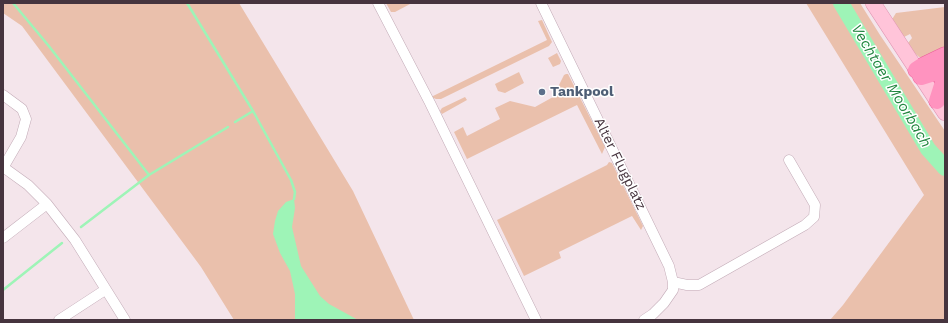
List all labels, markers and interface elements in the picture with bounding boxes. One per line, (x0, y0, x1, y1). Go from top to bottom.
water label: Vechtaer Moorbach (847, 21, 935, 151)
place label: Tankpool (550, 84, 614, 100)
marker: Tankpool (537, 87, 547, 97)
street label: Alter Flugplatz (590, 115, 650, 213)

